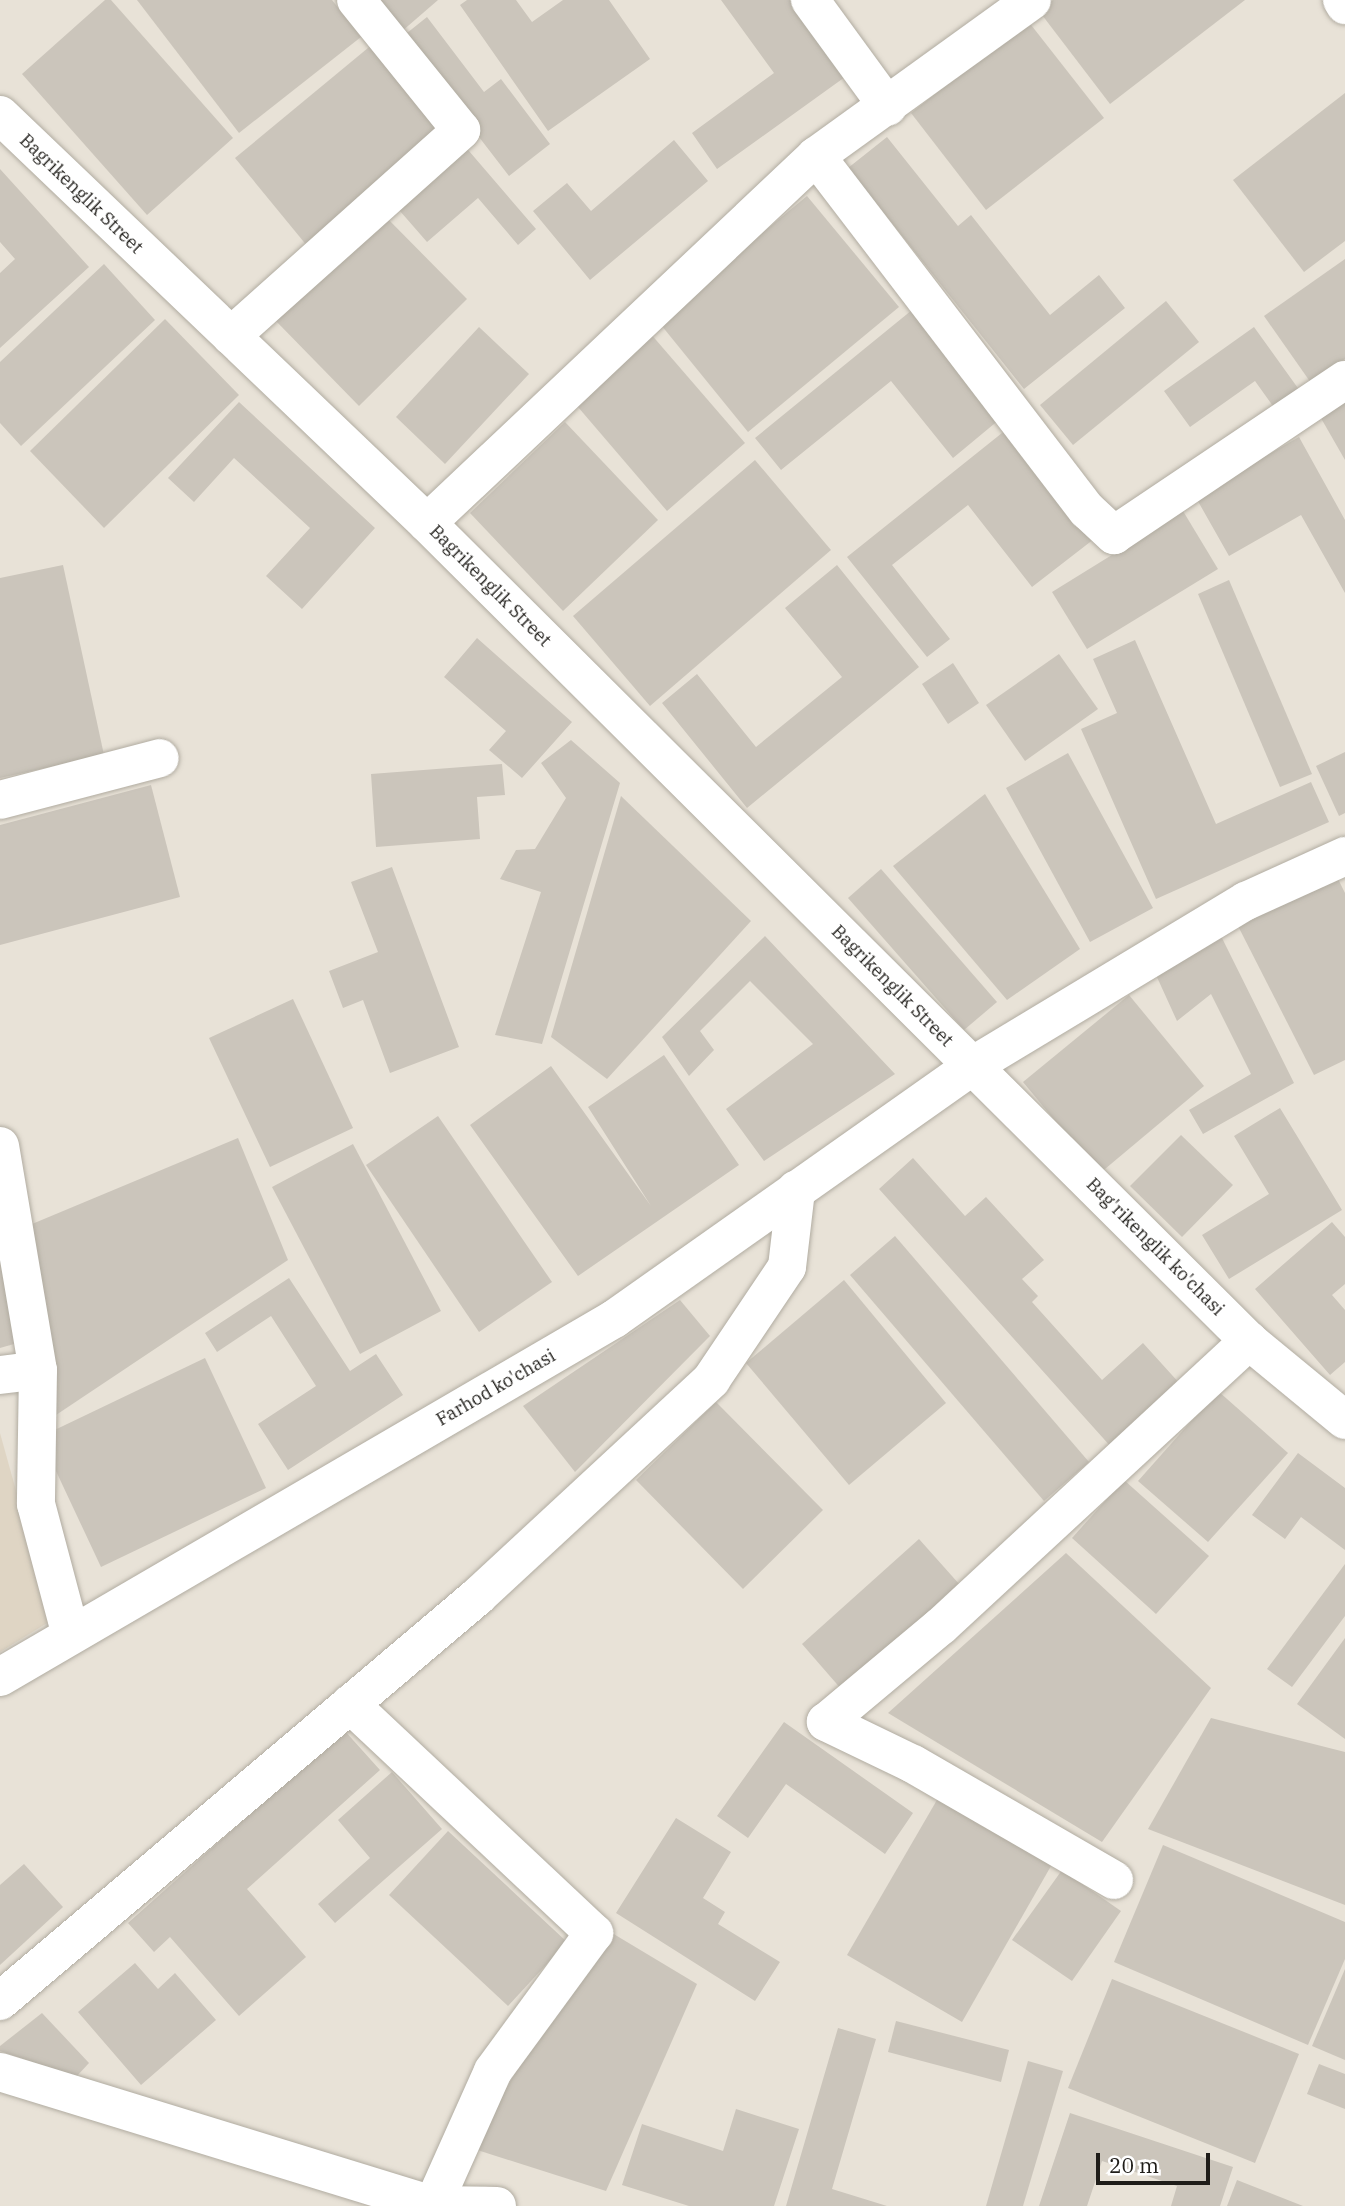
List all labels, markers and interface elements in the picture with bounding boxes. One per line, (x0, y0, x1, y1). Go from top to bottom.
street label: Bagrikenglik Street (15, 130, 147, 258)
street label: Bagrikenglik Street (425, 521, 555, 651)
street label: Bagrikenglik Street (827, 921, 957, 1051)
street label: Bag'rikenglik ko'chasi (1082, 1174, 1228, 1320)
street label: Farhod ko'chasi (433, 1345, 559, 1431)
scale bar (1100, 2140, 1214, 2184)
text: 20 m (1109, 2151, 1159, 2179)

